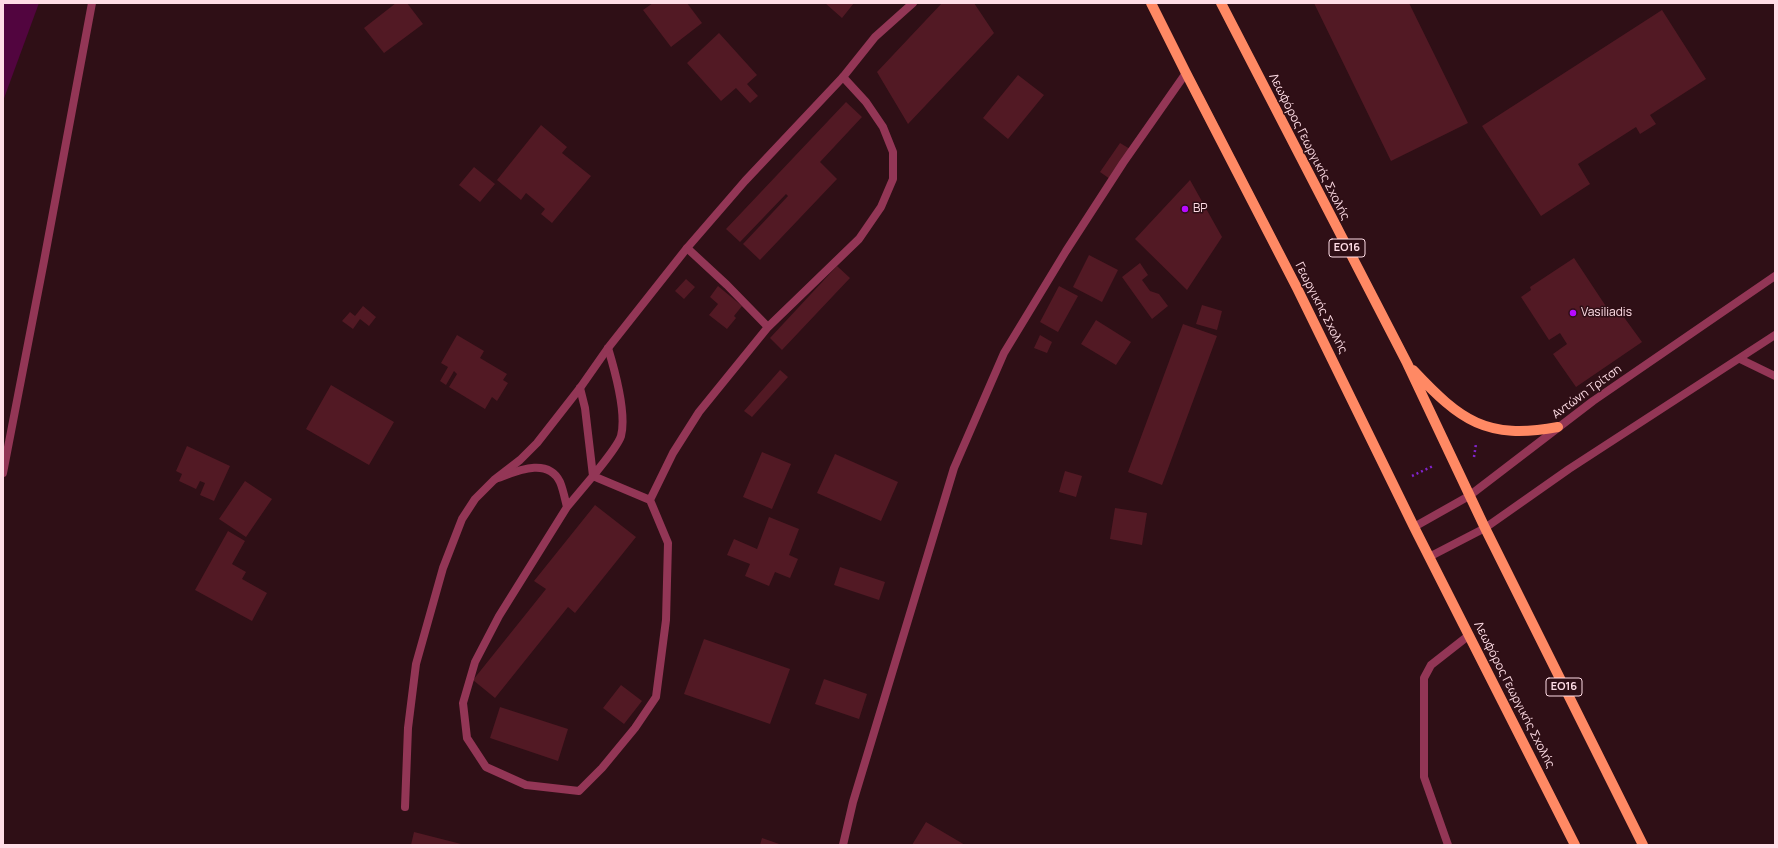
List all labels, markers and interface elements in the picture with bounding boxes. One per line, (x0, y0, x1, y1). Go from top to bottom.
street label: Λεωφόρος Γεωργικής Σχολής (1266, 71, 1352, 223)
place label: BP (1193, 202, 1208, 216)
marker: BP (1180, 204, 1190, 214)
road number: ΕΟ16 (1329, 239, 1365, 257)
street label: Γεωργικής Σχολής (1292, 260, 1350, 356)
place label: Vasiliadis (1581, 306, 1632, 320)
marker: Vasiliadis (1568, 308, 1578, 318)
street label: Αντώνη Τρίτση (1549, 362, 1625, 422)
street label: Λεωφόρος Γεωργικής Σχολής (1471, 619, 1557, 771)
road number: ΕΟ16 (1546, 678, 1582, 696)

